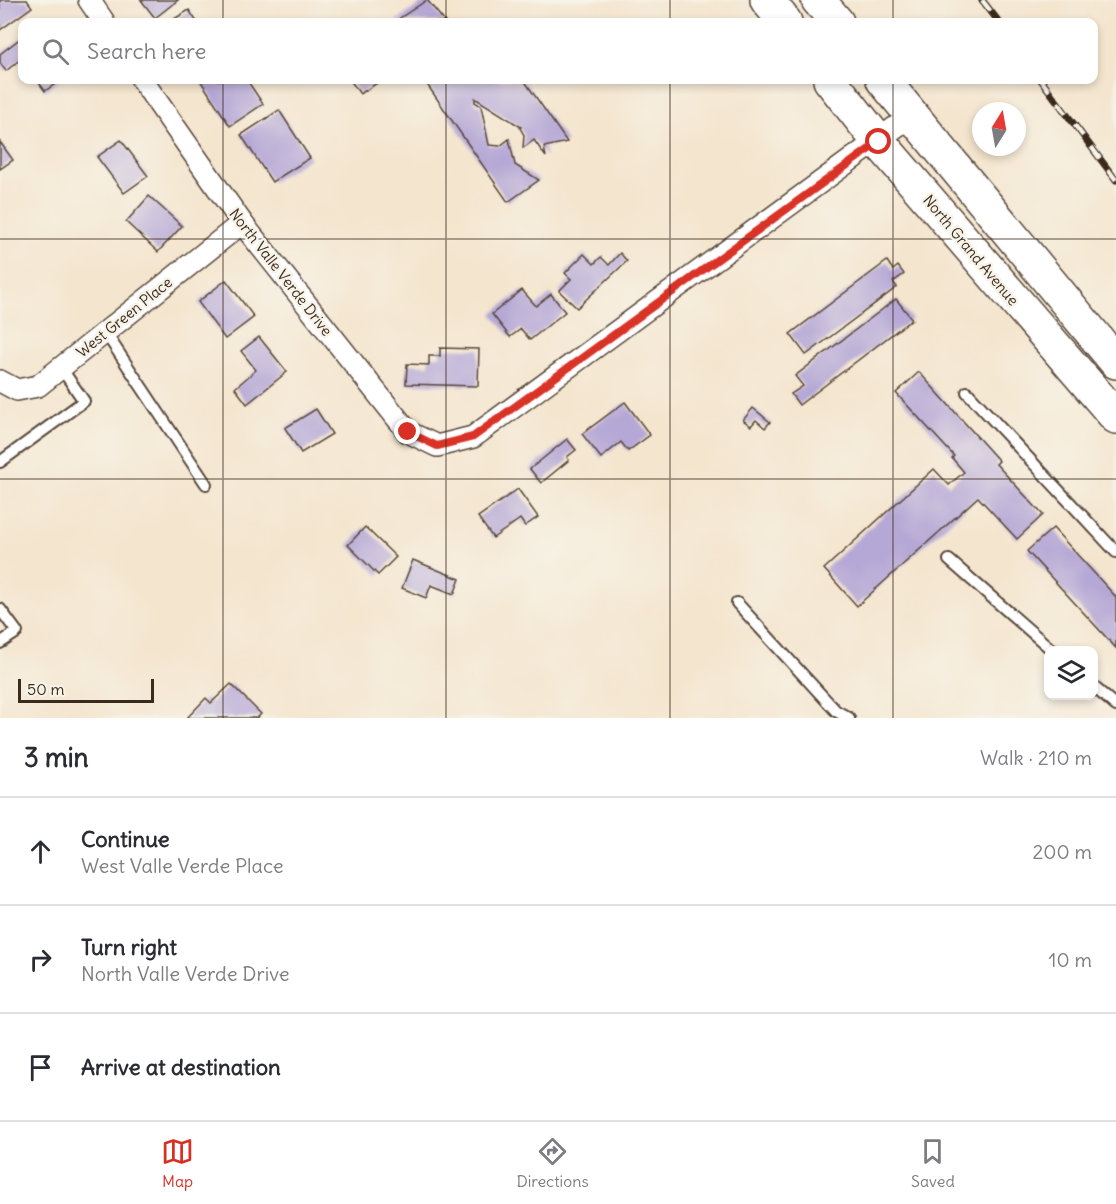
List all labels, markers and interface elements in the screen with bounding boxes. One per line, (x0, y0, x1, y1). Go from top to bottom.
search box (18, 18, 1098, 84)
icon: search (39, 35, 72, 68)
text: Search here (87, 37, 206, 65)
north arrow (972, 102, 1026, 156)
route start (865, 128, 891, 154)
street label: North Grand Avenue (919, 191, 1023, 309)
street label: North Valle Verde Drive (225, 205, 337, 339)
street label: West Green Place (72, 273, 176, 361)
route end (394, 418, 420, 444)
map controls (1044, 646, 1098, 700)
button: layers (1044, 646, 1098, 700)
scale bar (18, 676, 154, 704)
text: 50 m (27, 679, 65, 699)
text: 3 min (24, 741, 89, 774)
text: Walk · 210 m (980, 745, 1092, 770)
text: Continue (81, 825, 170, 853)
icon: ahead (24, 835, 57, 868)
text: 200 m (1032, 839, 1092, 864)
text: West Valle Verde Place (81, 853, 283, 878)
text: Turn right (81, 933, 177, 961)
icon: right (24, 943, 57, 976)
text: 10 m (1049, 947, 1092, 972)
text: North Valle Verde Drive (81, 961, 290, 986)
icon: arrive (24, 1051, 57, 1084)
text: Arrive at destination (81, 1053, 281, 1081)
tab: Map (161, 1135, 194, 1191)
tab: Directions (516, 1135, 589, 1191)
tab: Saved (911, 1135, 955, 1191)

